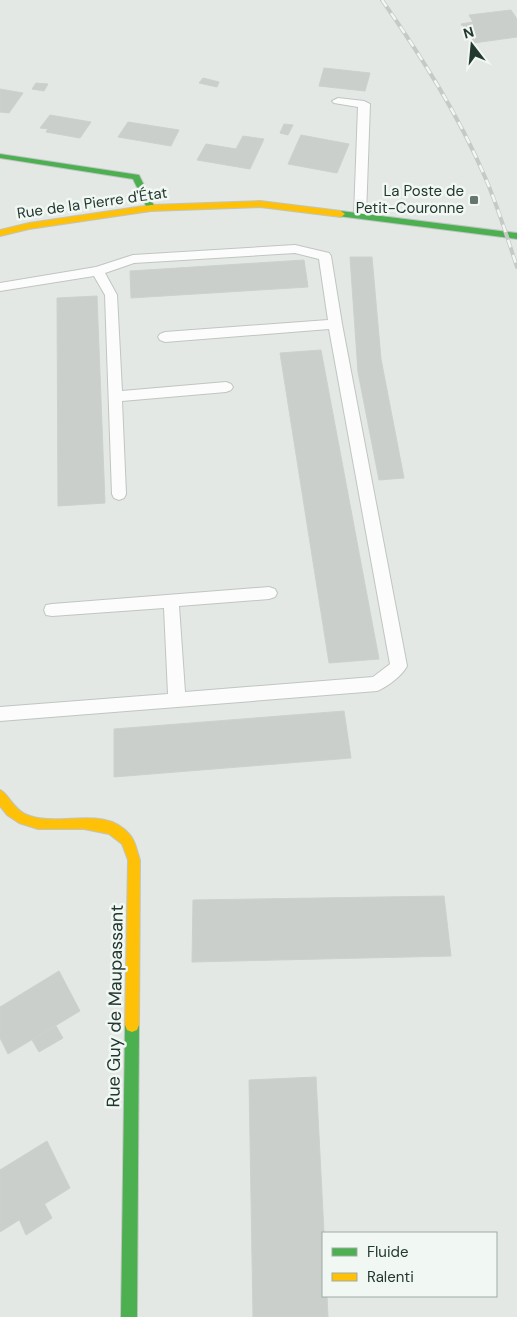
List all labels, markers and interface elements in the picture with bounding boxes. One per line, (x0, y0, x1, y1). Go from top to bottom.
north arrow (447, 20, 497, 70)
text: N (461, 22, 476, 43)
place label: La Poste de Petit-Couronne (356, 181, 464, 218)
street label: Rue de la Pierre d'État (16, 183, 169, 223)
marker: La Poste de Petit-Couronne (468, 194, 480, 206)
street label: Rue Guy de Maupassant (101, 904, 129, 1108)
legend (322, 1232, 497, 1297)
text: Fluide (367, 1242, 409, 1262)
text: Ralenti (367, 1267, 414, 1287)

